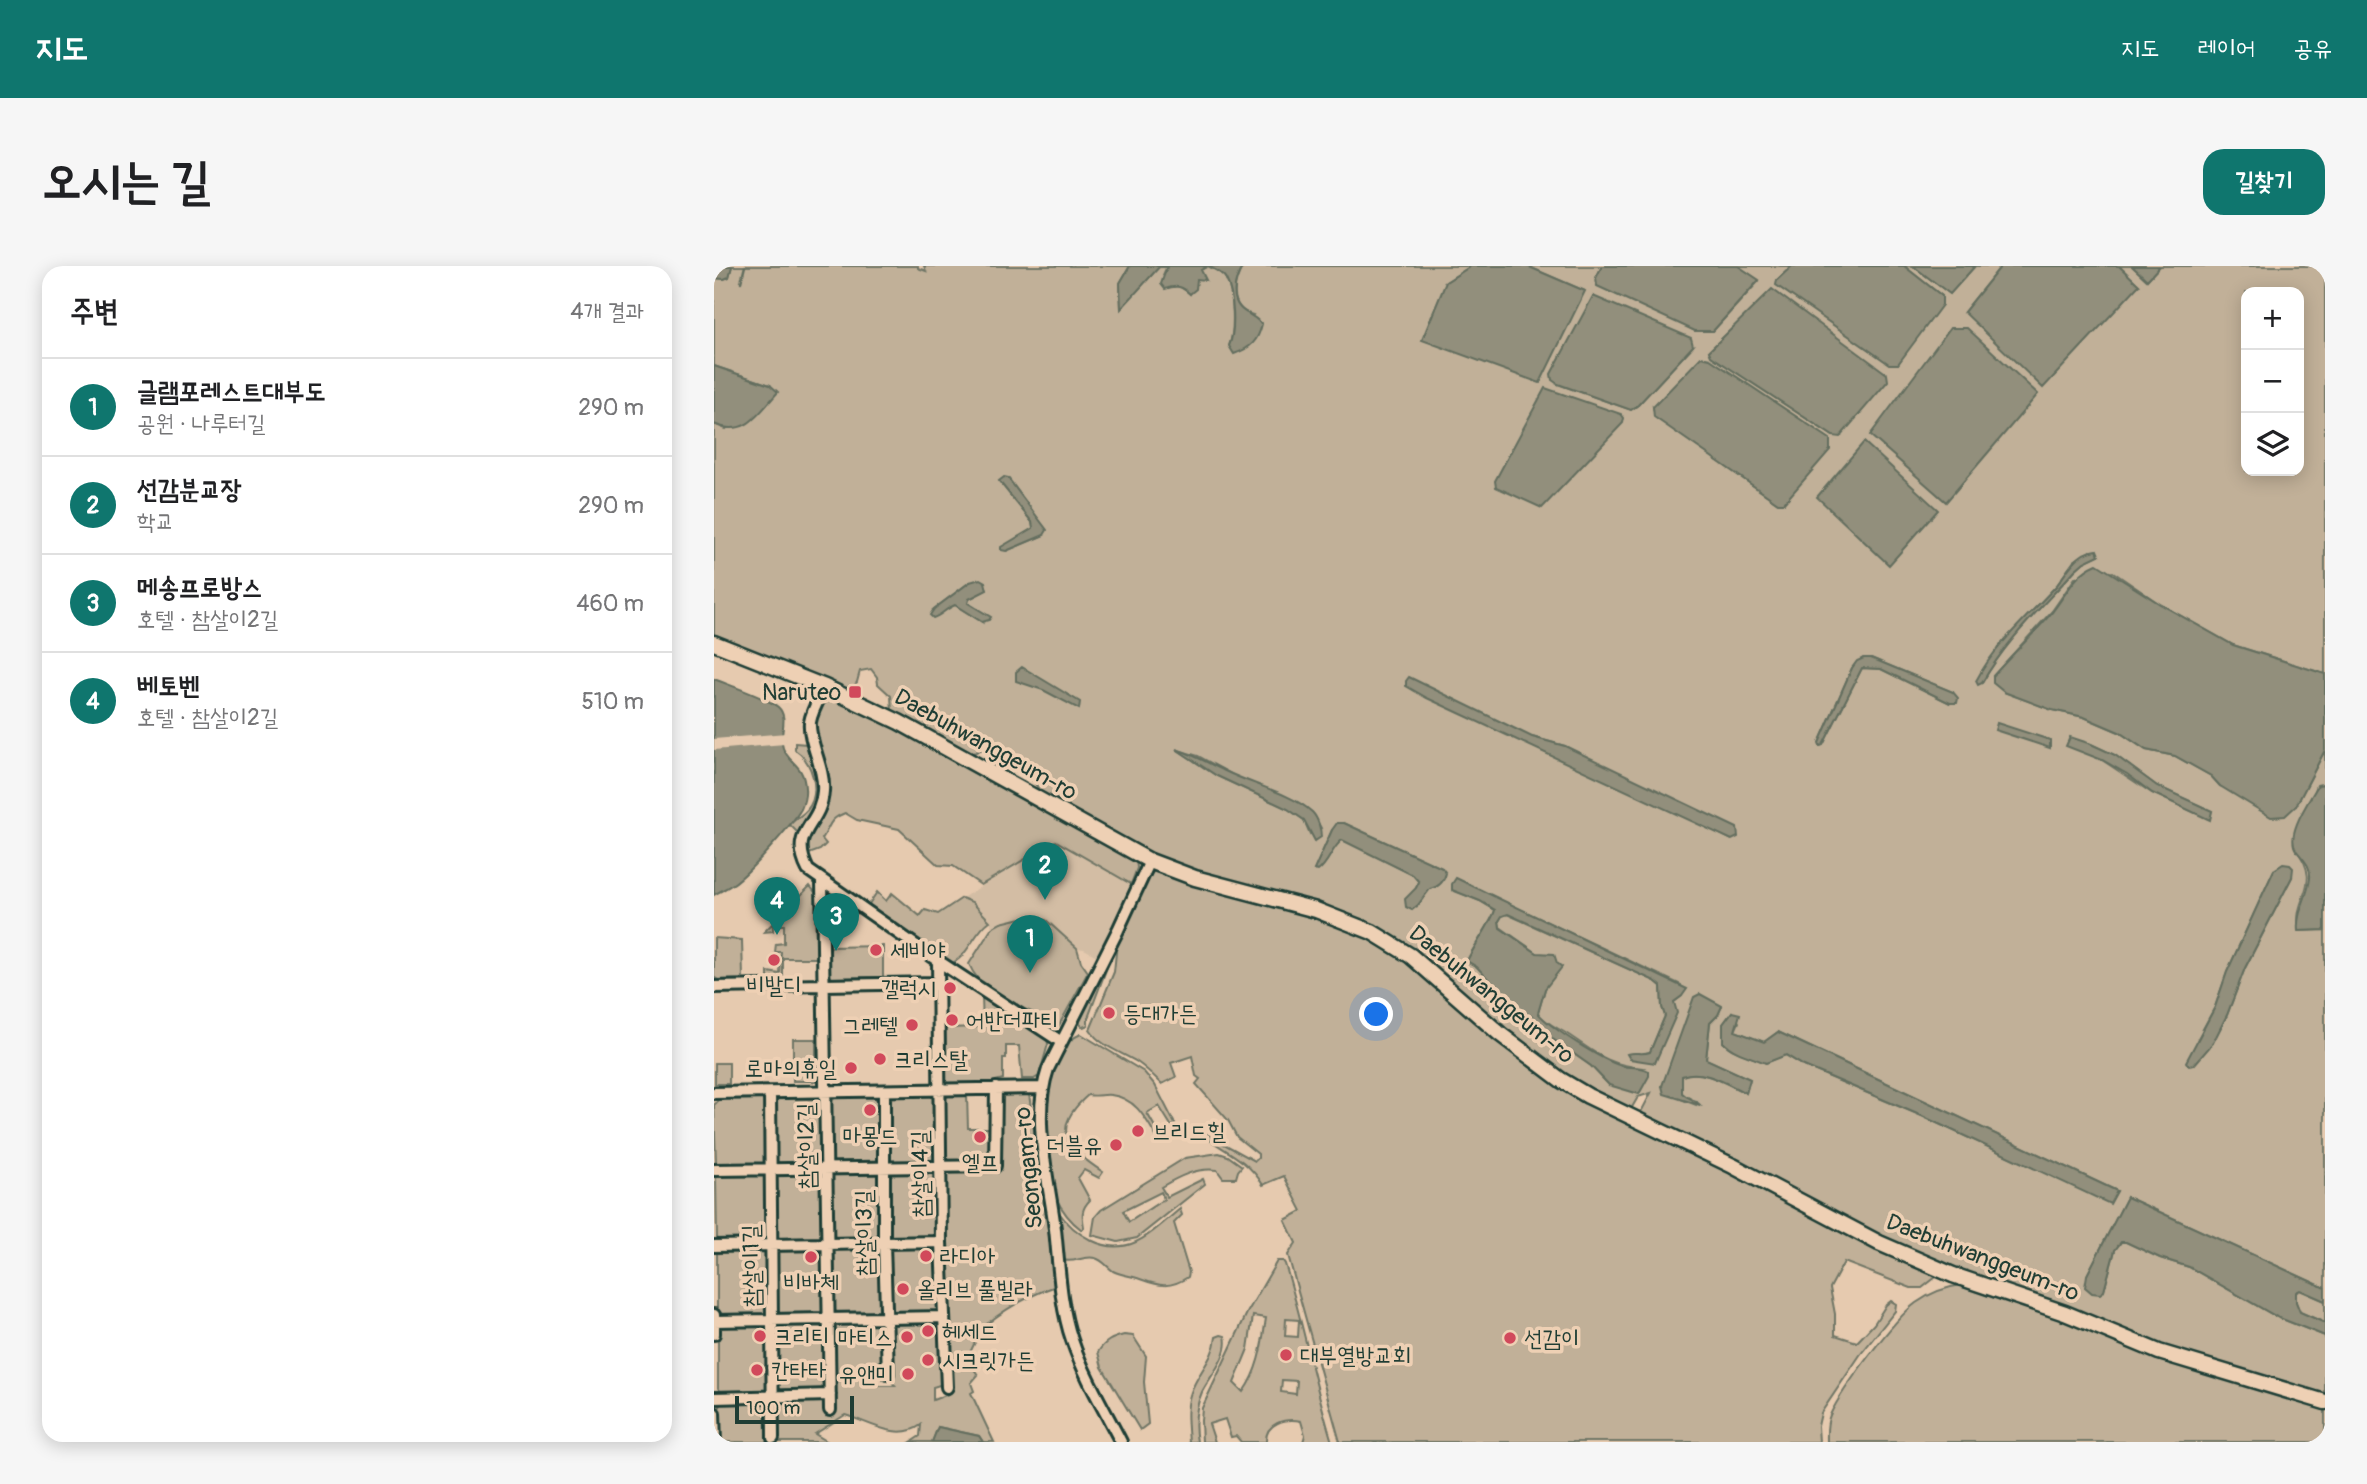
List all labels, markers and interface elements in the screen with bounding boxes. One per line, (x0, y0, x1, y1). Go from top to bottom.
text: 지도 (35, 28, 88, 69)
text: 지도 (2121, 34, 2159, 63)
text: 레이어 (2197, 34, 2255, 63)
text: 공유 (2293, 34, 2332, 63)
button: 길찾기 (2203, 149, 2325, 215)
text: 오시는 길 (42, 151, 210, 212)
map controls (2241, 287, 2304, 476)
button: + (2241, 287, 2304, 350)
text: 주변 (70, 293, 118, 330)
text: 4개 결과 (570, 297, 644, 326)
button: − (2241, 350, 2304, 413)
text: 글램포레스트대부도 (137, 376, 325, 408)
text: 1 (89, 393, 98, 422)
text: 290 m (578, 393, 644, 422)
text: 공원 · 나루터길 (137, 409, 265, 438)
button: layers (2241, 413, 2304, 476)
text: 선감분교장 (137, 474, 242, 506)
text: 2 (87, 491, 99, 520)
text: 290 m (578, 491, 644, 520)
text: 학교 (137, 507, 174, 536)
text: 메송프로방스 (137, 572, 263, 604)
text: 3 (87, 589, 99, 618)
text: 460 m (576, 589, 644, 618)
text: 호텔 · 참살이2길 (137, 605, 278, 634)
text: 베토벤 (137, 670, 200, 702)
place label: Naruteo (762, 678, 841, 707)
street label: Daebuhwanggeum-ro (889, 682, 1082, 807)
marker: Naruteo (847, 684, 863, 700)
text: 4 (86, 687, 100, 716)
text: 510 m (581, 687, 644, 716)
text: 호텔 · 참살이2길 (137, 703, 278, 732)
pin: 2 (1022, 842, 1068, 900)
pin: 4 (754, 877, 800, 935)
pin: 3 (813, 893, 859, 951)
pin: 1 (1007, 915, 1053, 973)
street label: Daebuhwanggeum-ro (1403, 919, 1580, 1070)
place label: 세비야 (890, 936, 946, 965)
marker: 세비야 (868, 942, 884, 958)
marker: 비발디 (766, 952, 782, 968)
place label: 비발디 (746, 971, 802, 1000)
place label: 갤럭시 (880, 974, 936, 1003)
marker: 갤럭시 (942, 980, 958, 996)
your location (1359, 997, 1393, 1031)
place label: 등대가든 (1123, 999, 1197, 1028)
marker: 등대가든 (1101, 1005, 1117, 1021)
place label: 어반더파티 (966, 1006, 1059, 1035)
place label: 그레텔 (842, 1011, 898, 1040)
marker: 어반더파티 (944, 1012, 960, 1028)
marker: 그레텔 (904, 1017, 920, 1033)
place label: 크리스탈 (894, 1045, 969, 1074)
marker: 크리스탈 (872, 1051, 888, 1067)
place label: 로마의휴일 (744, 1054, 837, 1083)
marker: 로마의휴일 (843, 1060, 859, 1076)
street label: 참살이2길 (791, 1102, 822, 1190)
marker: 마몽드 (862, 1102, 878, 1118)
street label: Seongam-ro (1008, 1106, 1049, 1230)
place label: 브리드힐 (1152, 1117, 1227, 1146)
place label: 마몽드 (842, 1121, 898, 1150)
marker: 브리드힐 (1130, 1123, 1146, 1139)
marker: 엘프 (972, 1129, 988, 1145)
street label: 참살이4길 (905, 1130, 936, 1218)
place label: 더블유 (1046, 1131, 1102, 1160)
marker: 더블유 (1108, 1137, 1124, 1153)
place label: 엘프 (961, 1148, 999, 1177)
street label: 참살이3길 (849, 1189, 880, 1277)
street label: Daebuhwanggeum-ro (1882, 1207, 2083, 1308)
street label: 참살이1길 (736, 1224, 767, 1308)
place label: 라디아 (940, 1242, 996, 1271)
marker: 라디아 (918, 1248, 934, 1264)
marker: 비바체 (803, 1249, 819, 1265)
place label: 비바체 (783, 1268, 839, 1297)
place label: 올리브 풀빌라 (917, 1275, 1033, 1304)
marker: 올리브 풀빌라 (895, 1281, 911, 1297)
place label: 헤세드 (942, 1317, 998, 1346)
place label: 크리티 (774, 1322, 830, 1351)
place label: 마티스 (837, 1323, 893, 1352)
marker: 헤세드 (920, 1323, 936, 1339)
place label: 선감이 (1524, 1324, 1580, 1353)
marker: 크리티 (752, 1328, 768, 1344)
marker: 마티스 (899, 1329, 915, 1345)
marker: 선감이 (1502, 1330, 1518, 1346)
place label: 대부열방교회 (1300, 1341, 1411, 1370)
place label: 시크릿가든 (942, 1346, 1035, 1375)
marker: 대부열방교회 (1278, 1347, 1294, 1363)
marker: 시크릿가든 (920, 1352, 936, 1368)
place label: 칸타타 (771, 1356, 827, 1385)
place label: 유앤미 (838, 1360, 894, 1389)
marker: 칸타타 (749, 1362, 765, 1378)
marker: 유앤미 (900, 1366, 916, 1382)
scale bar (735, 1393, 854, 1425)
text: 100 m (746, 1396, 800, 1420)

